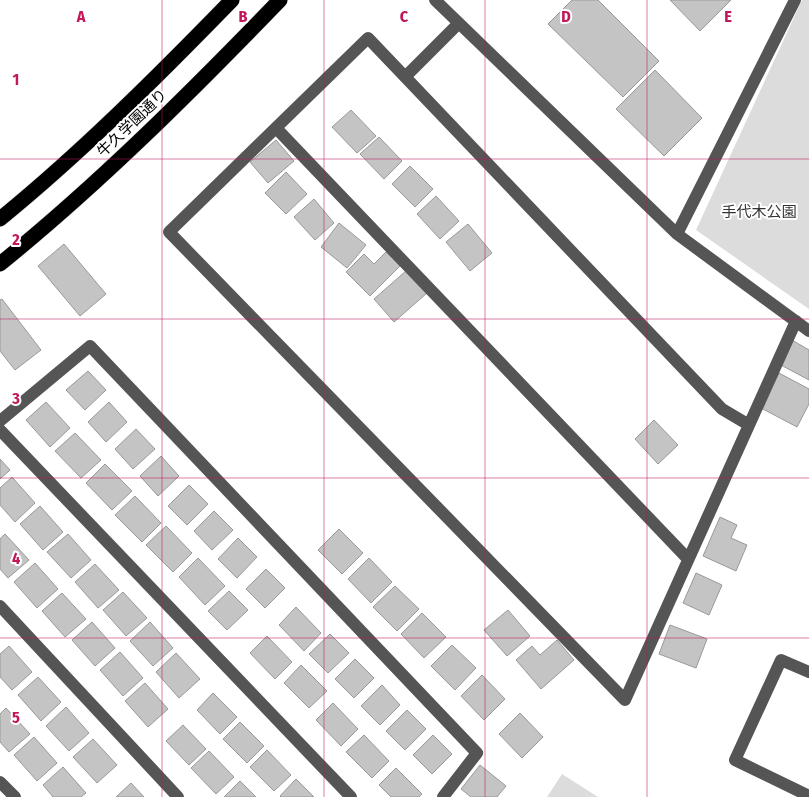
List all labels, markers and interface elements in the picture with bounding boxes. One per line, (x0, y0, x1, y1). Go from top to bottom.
text: A (76, 7, 86, 26)
text: B (239, 7, 248, 26)
text: C (400, 7, 409, 26)
text: D (561, 7, 571, 26)
text: E (724, 7, 732, 26)
text: 1 (13, 70, 19, 89)
street label: 牛久学園通り (93, 85, 171, 161)
park label: 手代木公園 (721, 203, 797, 221)
text: 2 (11, 230, 20, 249)
text: 3 (11, 389, 20, 408)
text: 4 (12, 549, 20, 568)
text: 5 (12, 708, 20, 727)

